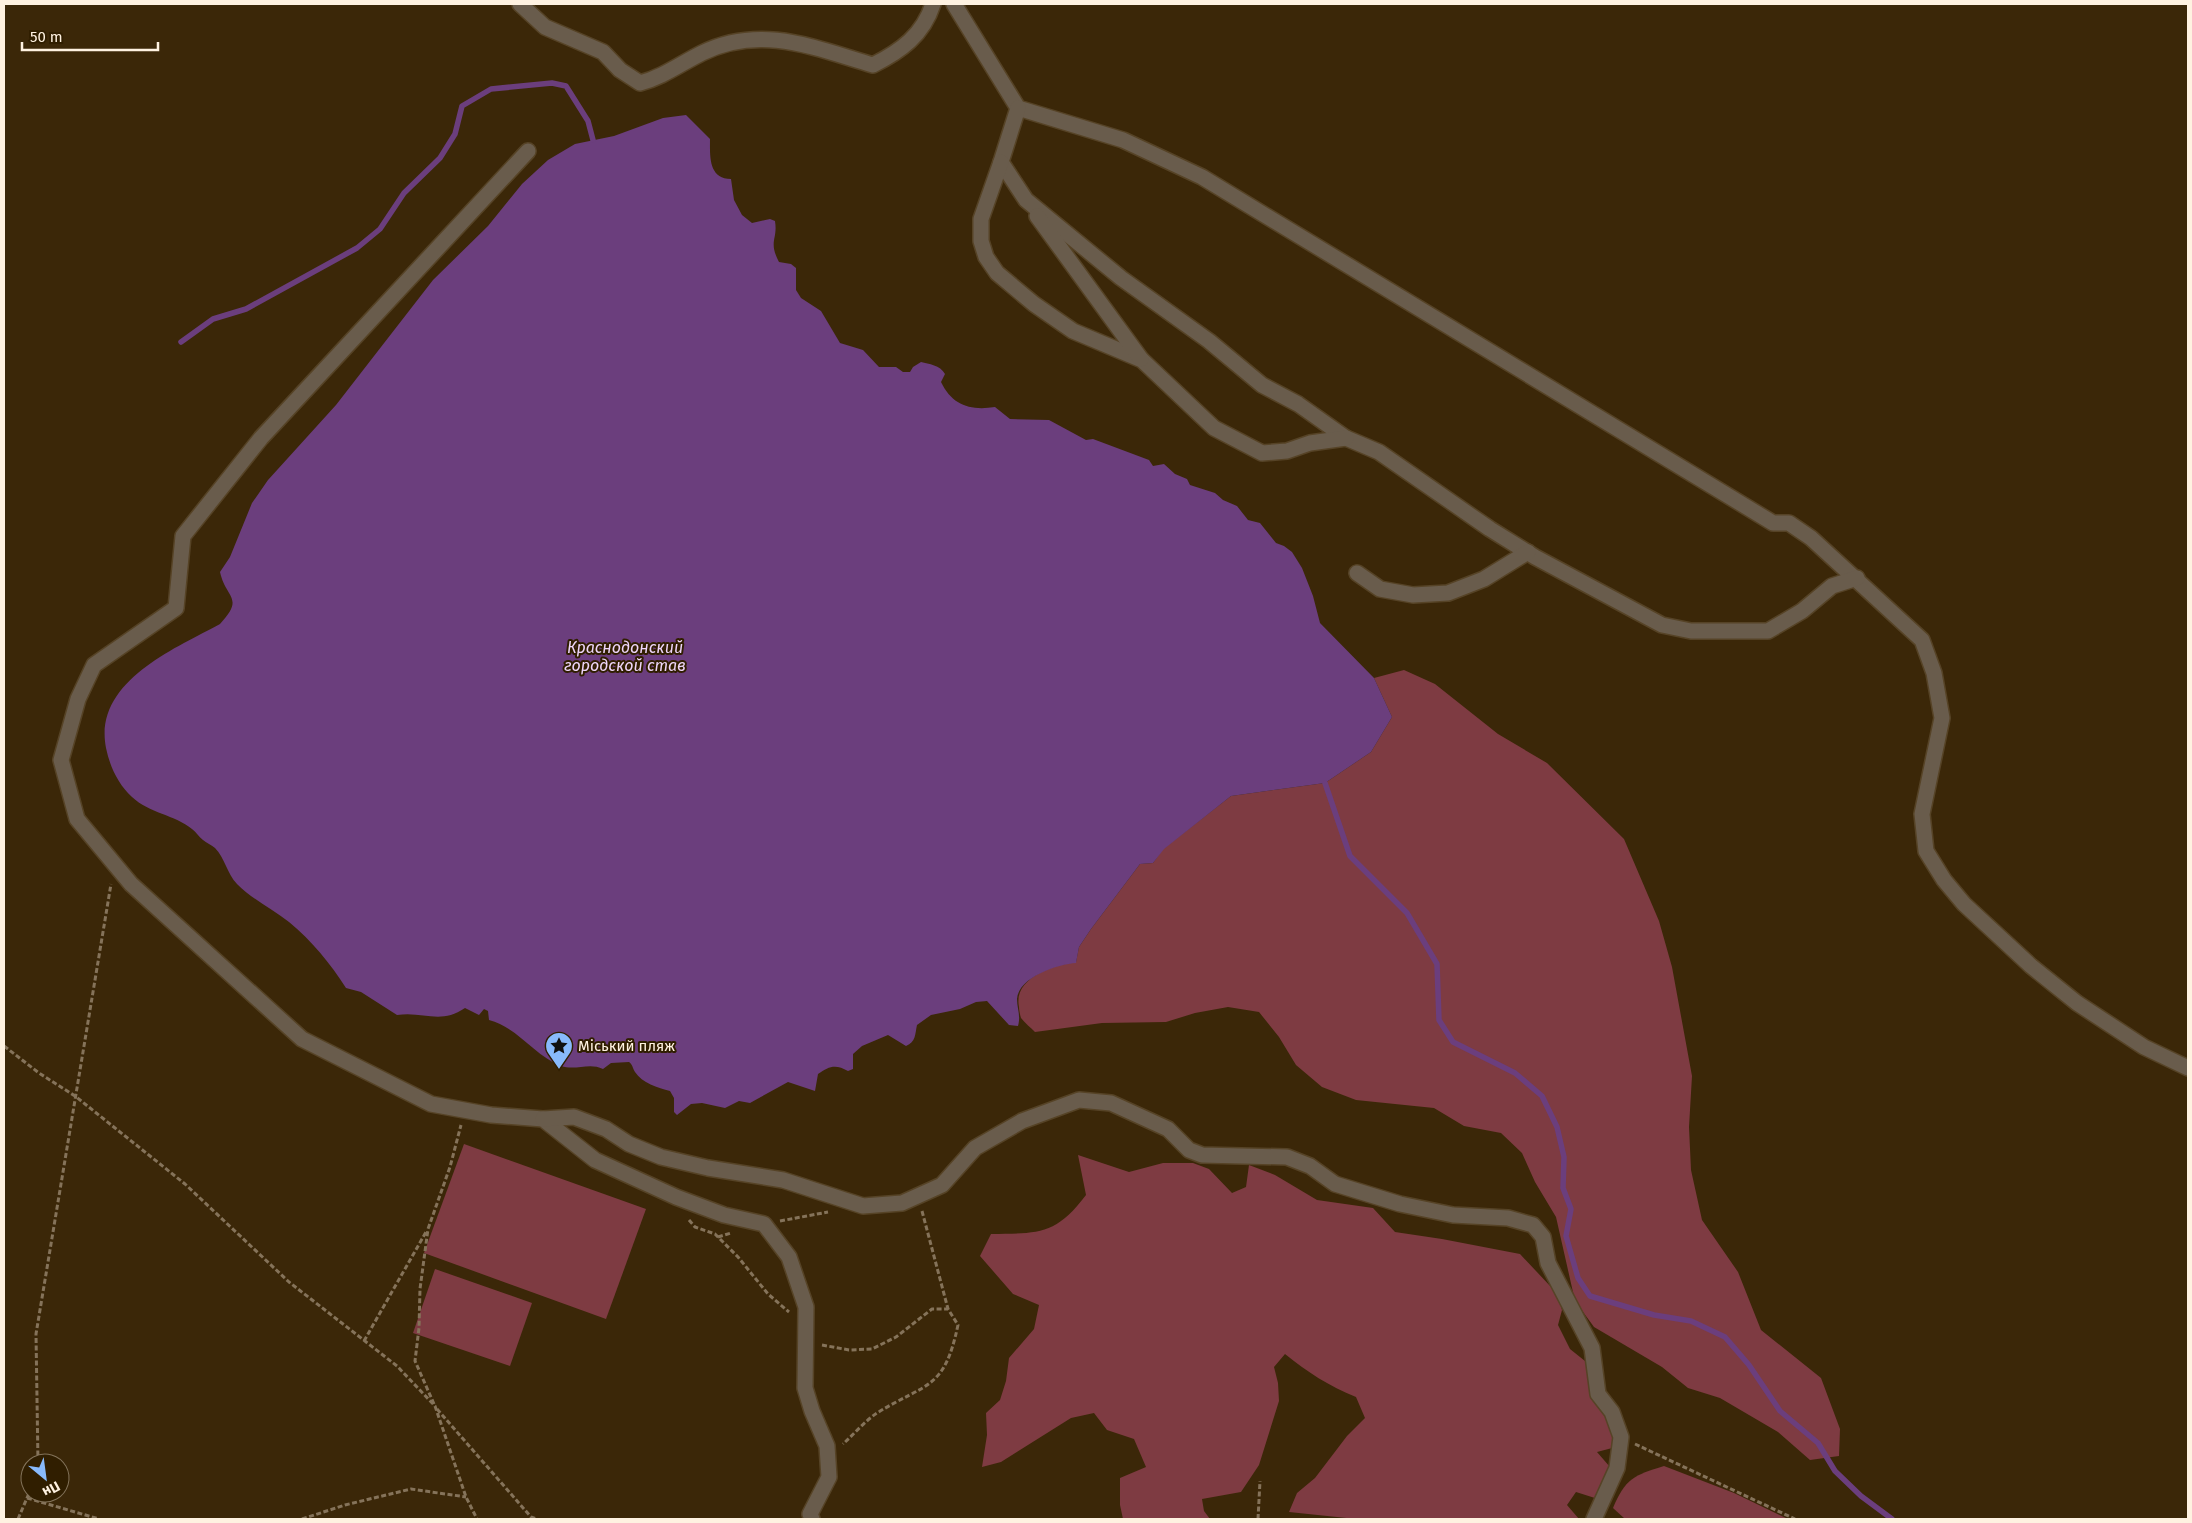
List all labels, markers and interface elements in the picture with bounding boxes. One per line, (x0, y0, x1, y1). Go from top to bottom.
scale bar (22, 20, 159, 52)
text: 50 m (30, 28, 63, 46)
water label: Краснодонский городской став (564, 638, 686, 675)
place icon: Міський пляж (544, 1031, 574, 1070)
place label: Міський пляж (578, 1037, 675, 1055)
north arrow (20, 1453, 70, 1503)
text: Пн (39, 1477, 63, 1501)

